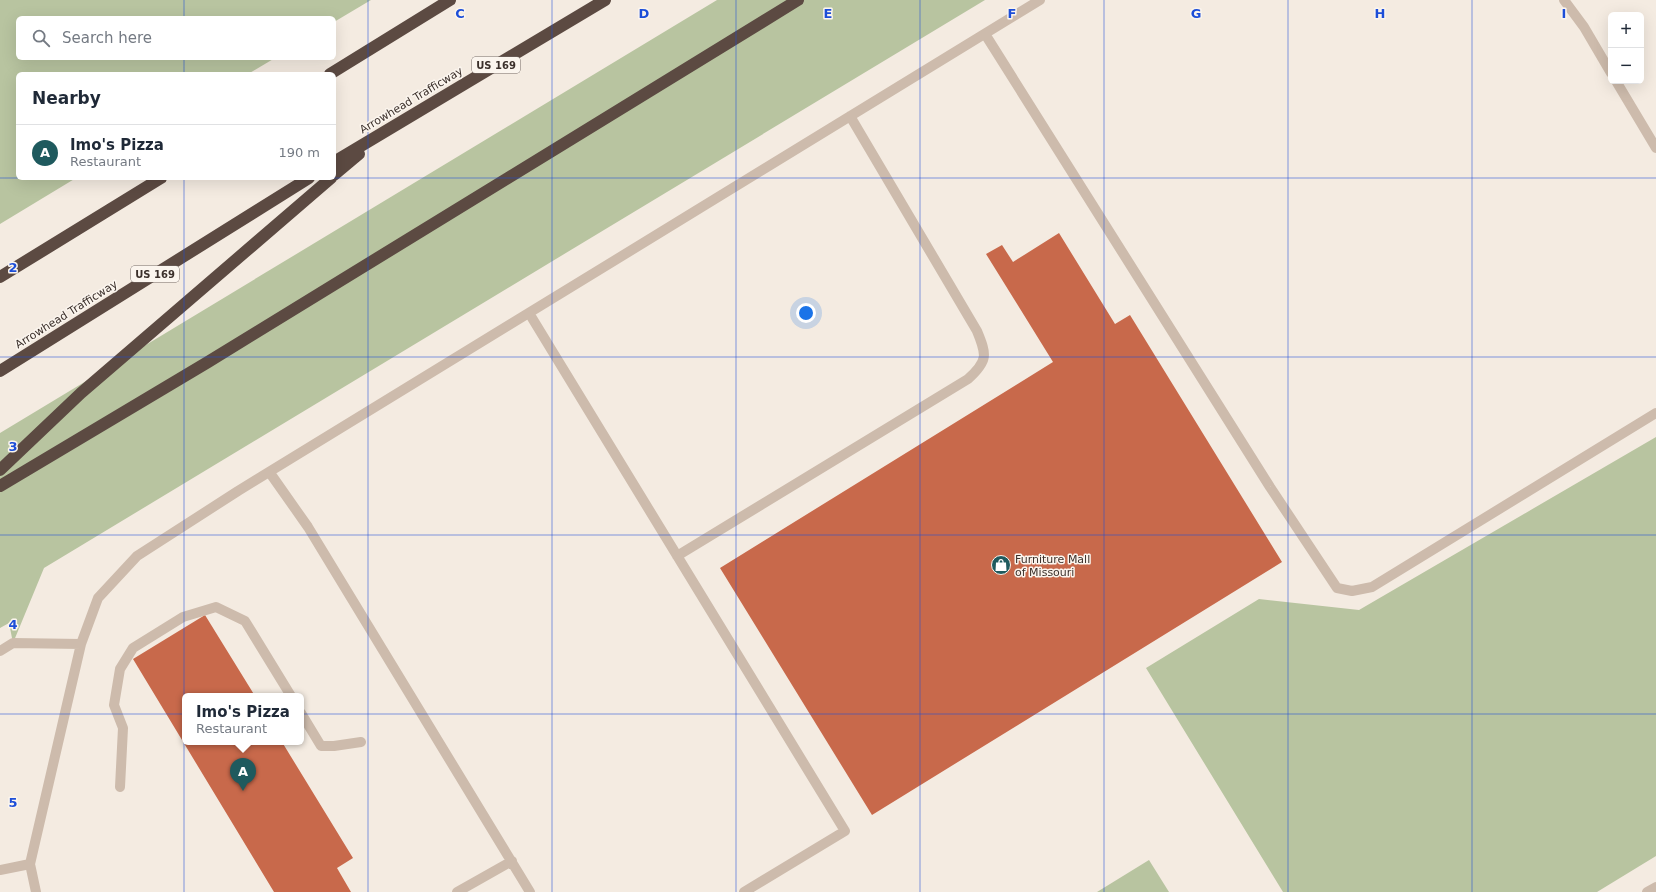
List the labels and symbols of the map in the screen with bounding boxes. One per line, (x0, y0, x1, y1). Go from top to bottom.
text: C (455, 6, 465, 21)
text: D (639, 6, 650, 21)
text: E (824, 6, 832, 21)
text: F (1008, 6, 1016, 21)
text: G (1191, 6, 1201, 21)
text: H (1375, 6, 1385, 21)
text: I (1562, 6, 1566, 21)
road number: US 169 (472, 57, 520, 73)
street label: Arrowhead Trafficway (357, 64, 466, 136)
text: 2 (8, 260, 18, 275)
road number: US 169 (131, 266, 179, 282)
street label: Arrowhead Trafficway (13, 277, 120, 351)
your location (796, 303, 816, 323)
text: 3 (8, 439, 18, 454)
place label: Furniture Mall of Missouri (1015, 553, 1090, 579)
shop icon: Furniture Mall of Missouri (990, 554, 1012, 576)
text: 4 (8, 617, 18, 632)
pin: A (230, 758, 256, 791)
text: 5 (8, 795, 18, 810)

